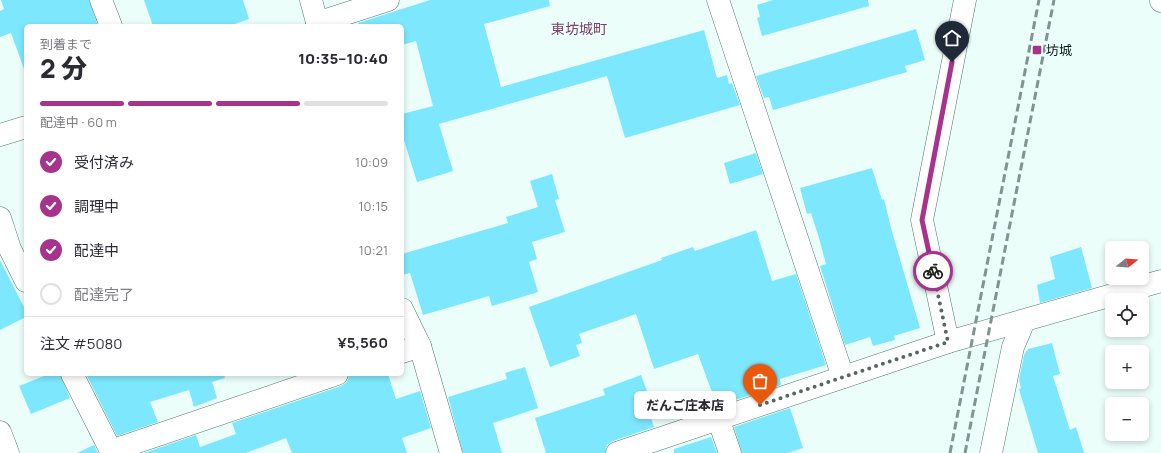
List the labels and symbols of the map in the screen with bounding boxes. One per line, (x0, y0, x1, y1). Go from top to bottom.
district label: 東坊城町 (551, 19, 607, 38)
pin (935, 21, 969, 62)
place label: 坊城 (1046, 41, 1072, 59)
marker: 坊城 (1031, 44, 1043, 56)
north arrow (1105, 241, 1149, 285)
courier (913, 251, 953, 291)
pin (743, 364, 777, 405)
callout: だんご庄本店 (634, 391, 736, 419)

